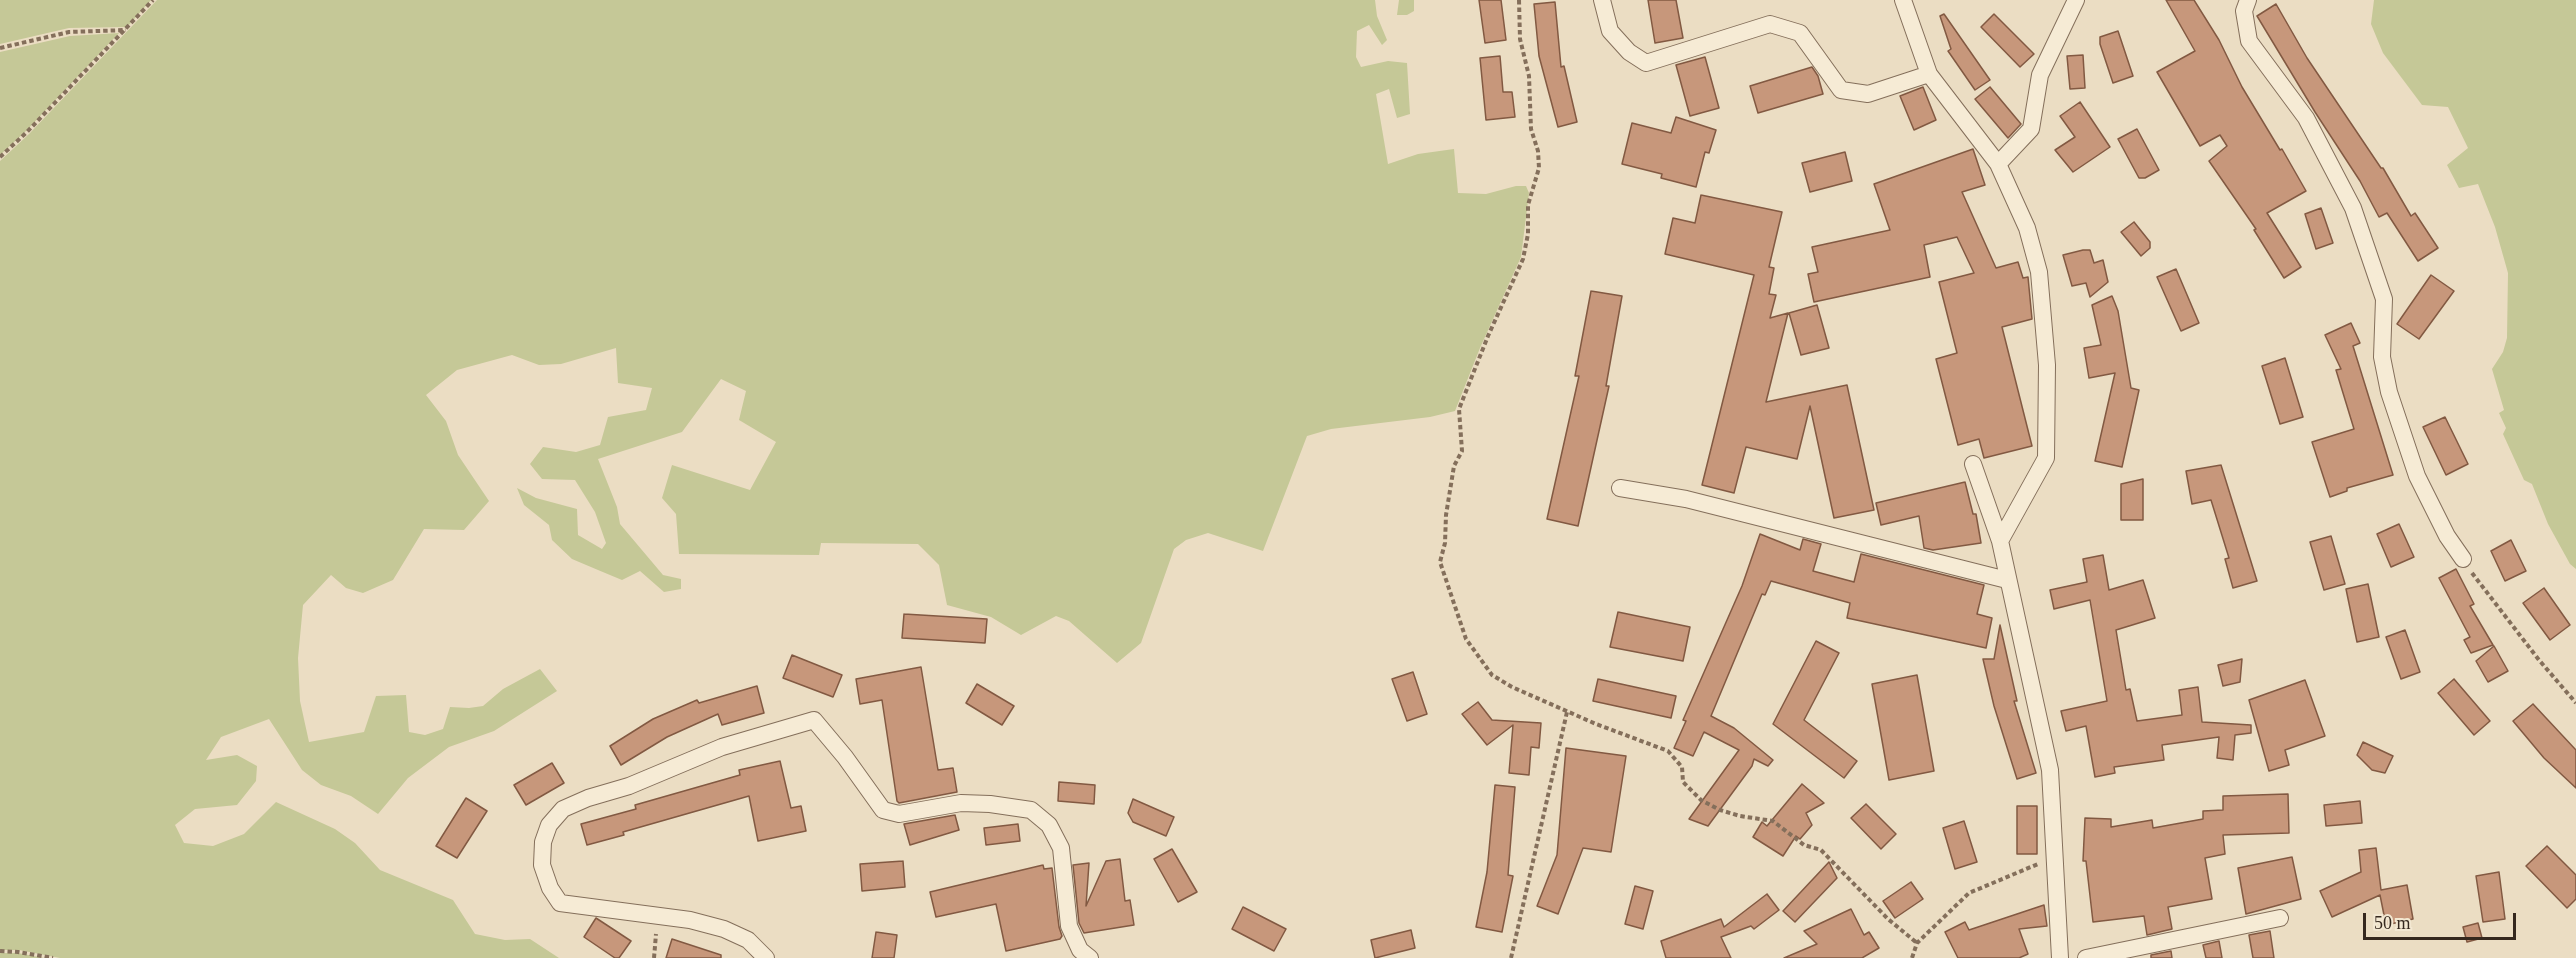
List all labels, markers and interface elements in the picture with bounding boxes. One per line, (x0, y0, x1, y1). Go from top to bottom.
scale bar (2366, 901, 2519, 939)
text: 50 m (2374, 913, 2411, 933)

